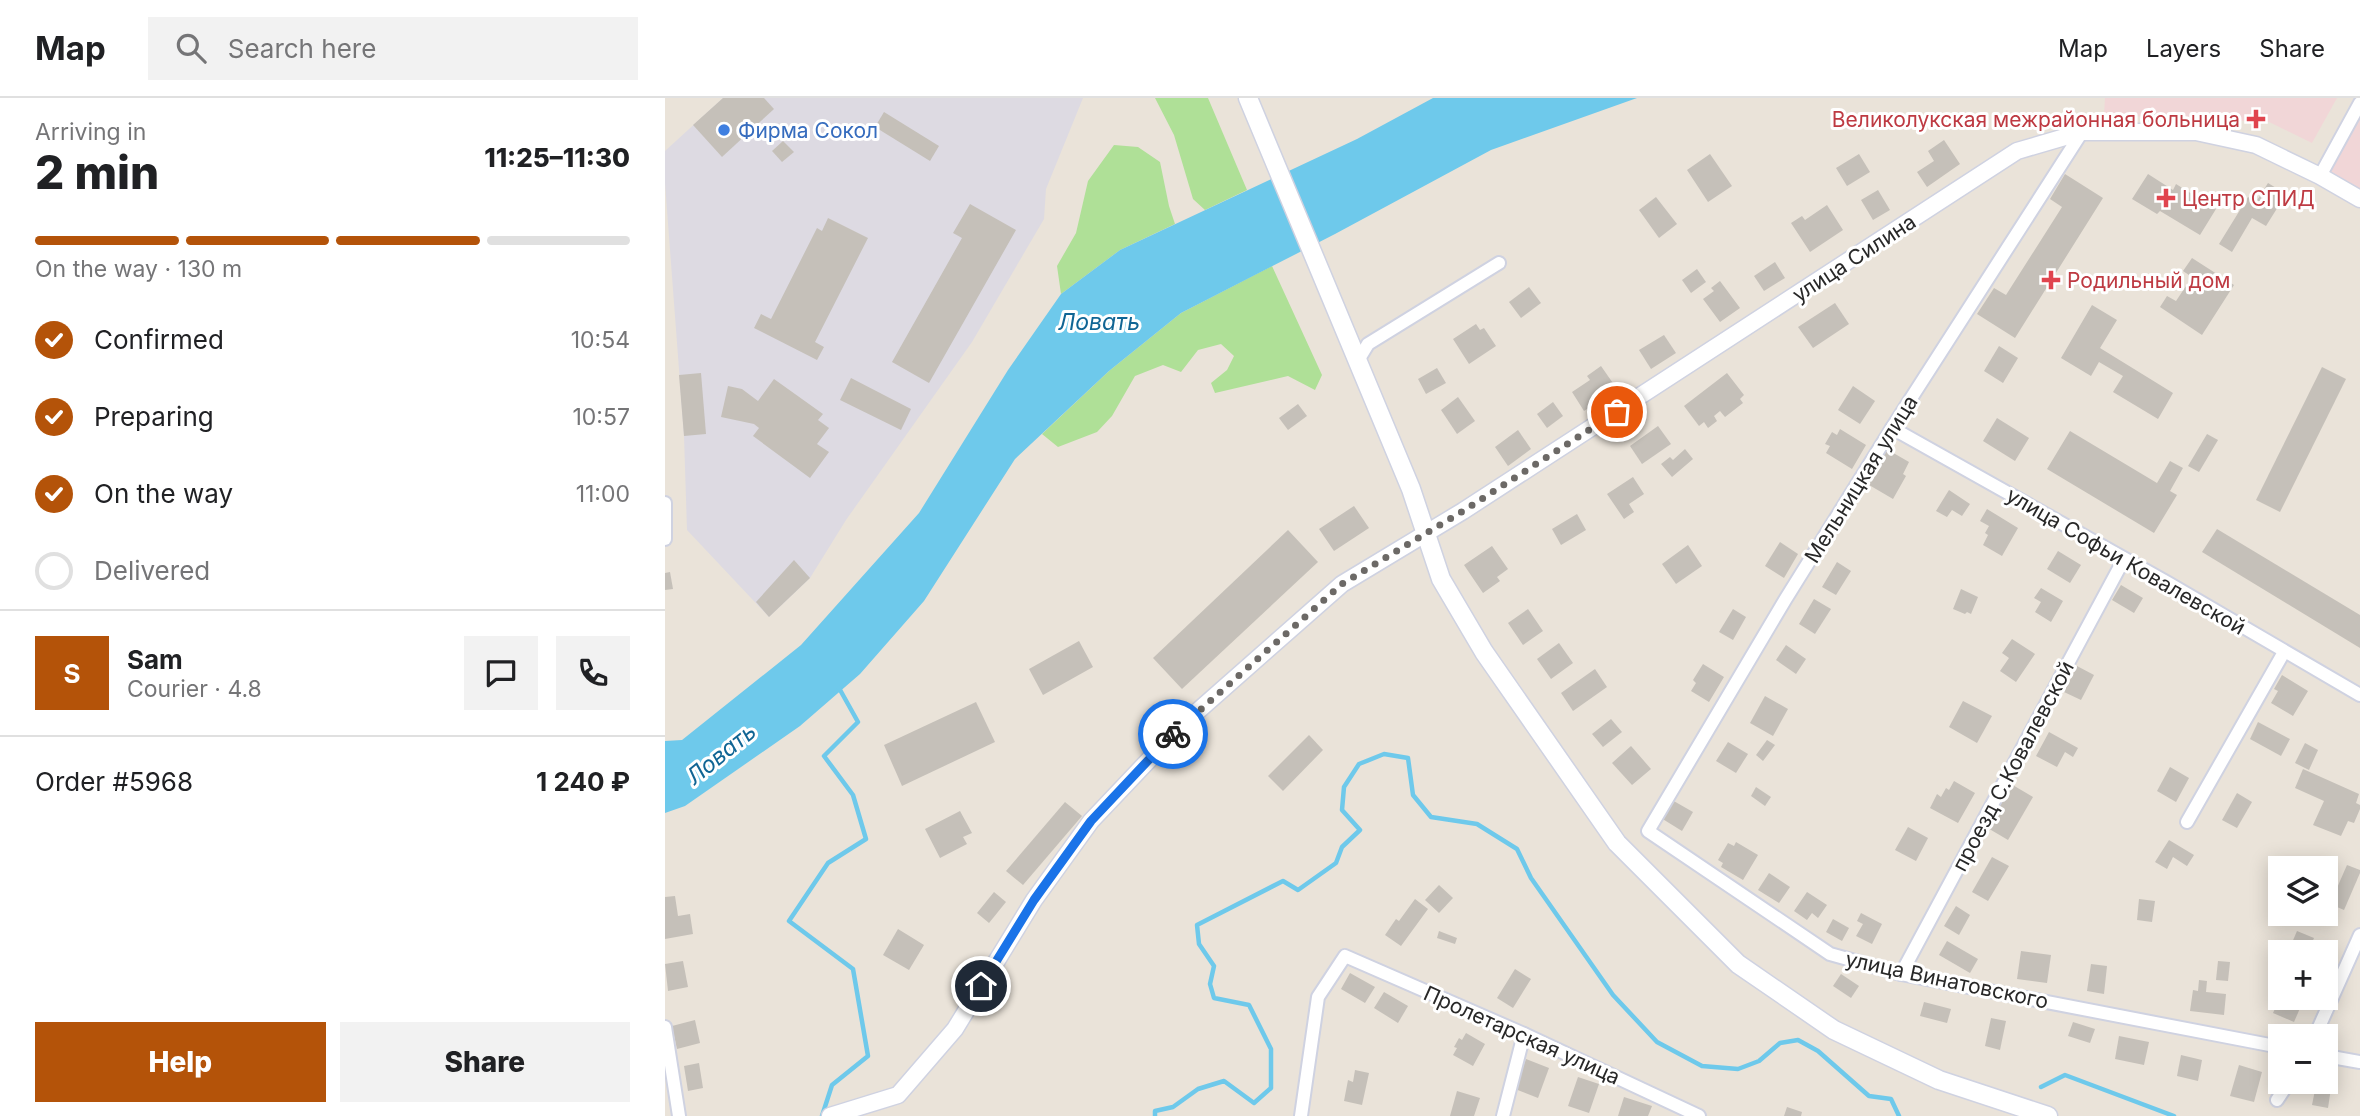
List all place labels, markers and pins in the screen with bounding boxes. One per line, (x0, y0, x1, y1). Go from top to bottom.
place label: Великолукская межрайонная больница (1832, 107, 2240, 132)
marker: Великолукская межрайонная больница (2246, 109, 2266, 129)
place label: Фирма Сокол (738, 118, 878, 143)
marker: Фирма Сокол (716, 122, 732, 138)
place label: Центр СПИД (2182, 186, 2315, 211)
marker: Центр СПИД (2156, 188, 2176, 208)
place label: Родильный дом (2067, 268, 2230, 293)
marker: Родильный дом (2041, 270, 2061, 290)
pin (1587, 382, 1647, 442)
pin (951, 956, 1011, 1016)

